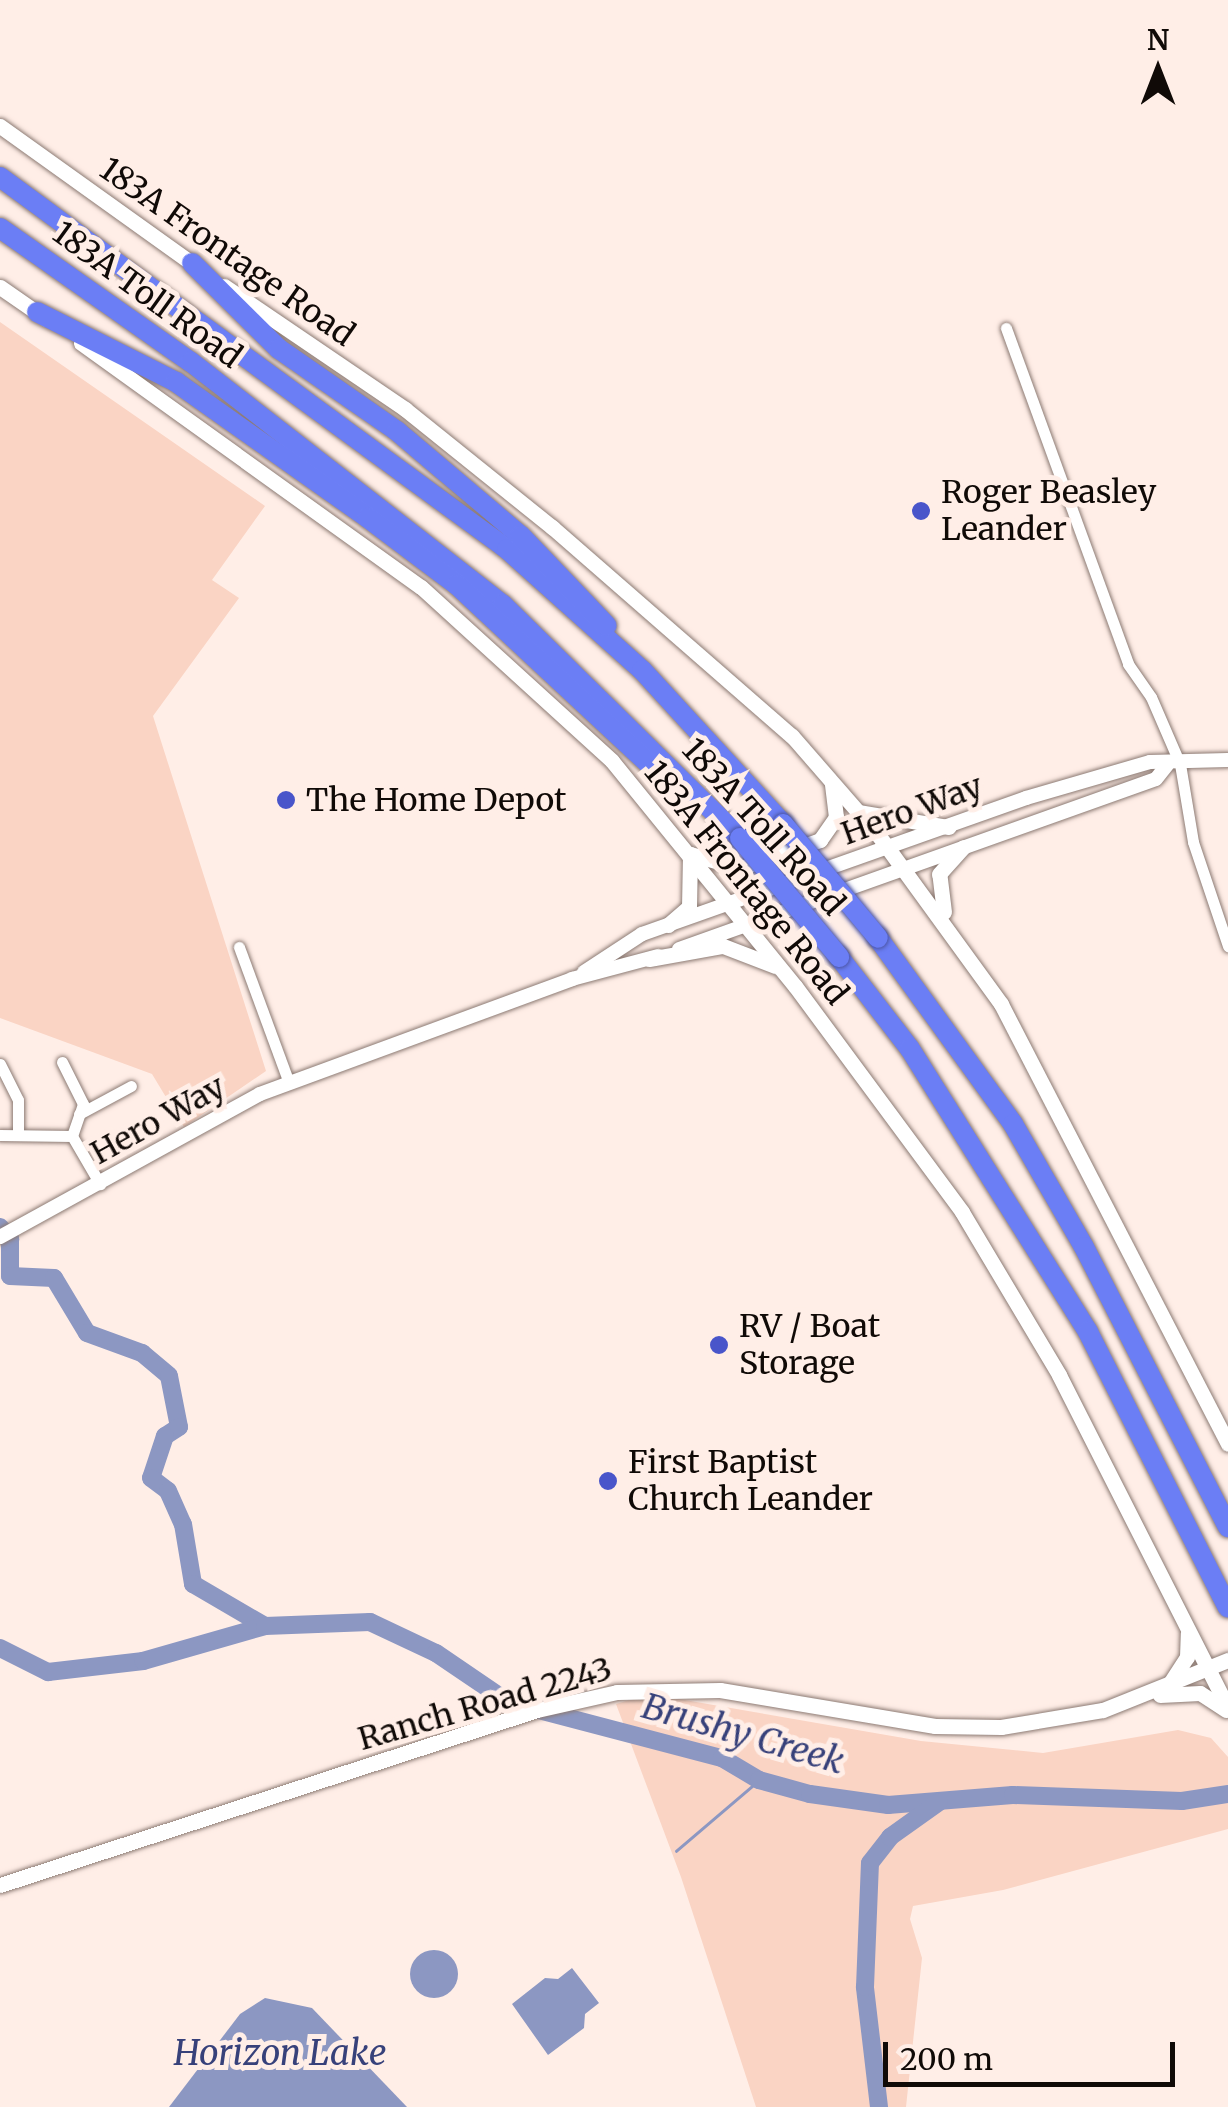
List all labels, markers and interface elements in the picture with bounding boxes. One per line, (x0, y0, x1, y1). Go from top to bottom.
north arrow (1108, 20, 1208, 120)
text: N (1147, 22, 1169, 58)
street label: 183A Frontage Road (92, 150, 362, 354)
street label: 183A Toll Road (45, 214, 249, 376)
place label: Roger Beasley Leander (941, 474, 1156, 549)
marker: Roger Beasley Leander (910, 500, 932, 522)
street label: 183A Toll Road (674, 731, 852, 923)
street label: 183A Frontage Road (636, 754, 856, 1012)
street label: Hero Way (836, 767, 988, 853)
place label: The Home Depot (306, 781, 567, 819)
marker: The Home Depot (275, 789, 297, 811)
street label: Hero Way (84, 1067, 232, 1173)
place label: RV / Boat Storage (739, 1308, 880, 1383)
marker: RV / Boat Storage (708, 1334, 730, 1356)
place label: First Baptist Church Leander (628, 1444, 873, 1519)
marker: First Baptist Church Leander (597, 1470, 619, 1492)
street label: Ranch Road 2243 (354, 1649, 616, 1759)
water label: Brushy Creek (637, 1685, 849, 1783)
scale bar (888, 2022, 1180, 2084)
water label: Horizon Lake (173, 2032, 387, 2074)
text: 200 m (900, 2040, 993, 2078)

